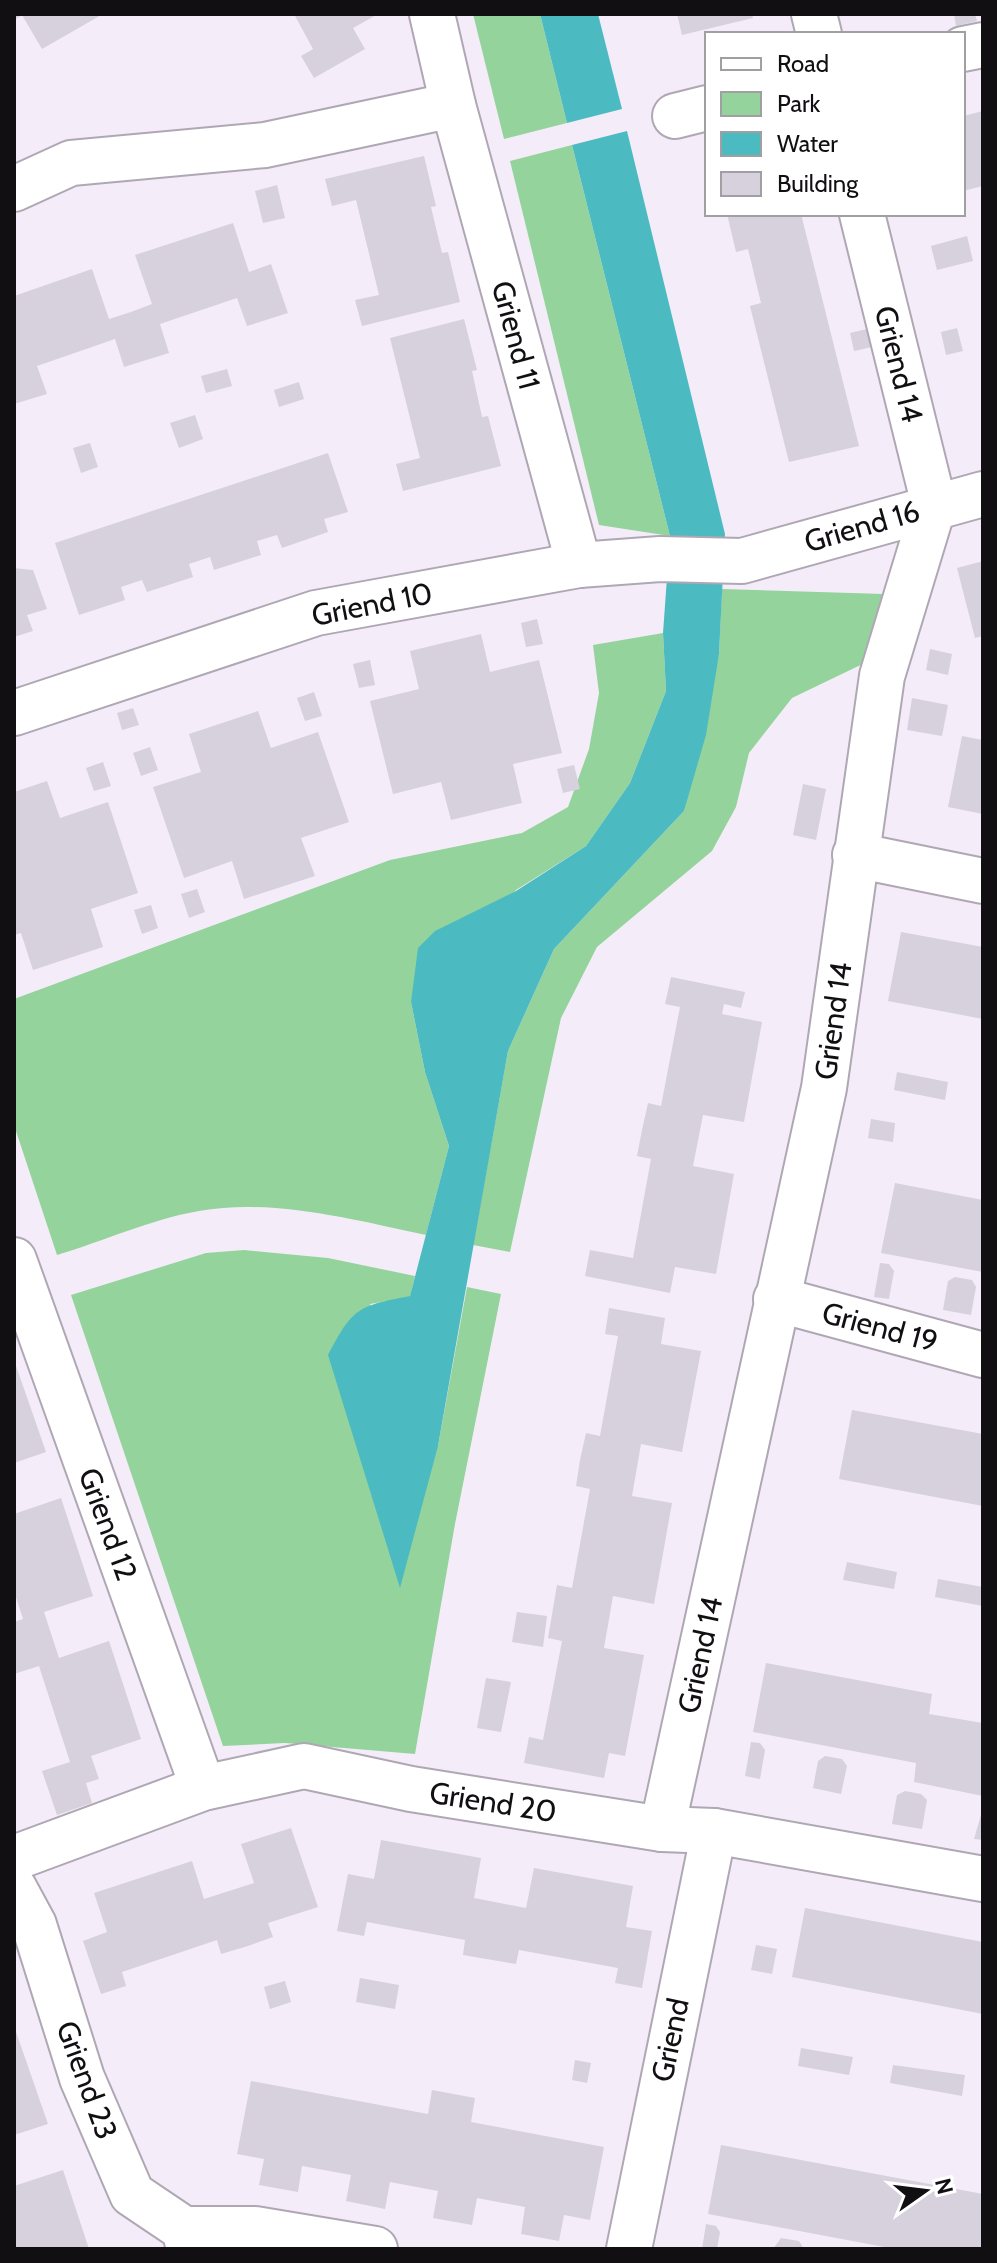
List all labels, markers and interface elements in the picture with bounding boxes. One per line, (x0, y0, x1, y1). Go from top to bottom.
legend (705, 32, 965, 216)
text: Road (777, 49, 829, 78)
text: Park (777, 89, 820, 118)
text: Water (777, 129, 838, 158)
text: Building (777, 169, 859, 198)
street label: Griend 11 (484, 277, 548, 393)
street label: Griend 14 (867, 302, 931, 426)
street label: Griend 16 (800, 492, 924, 560)
street label: Griend 10 (309, 574, 435, 634)
street label: Griend 14 (806, 960, 860, 1082)
street label: Griend 19 (818, 1294, 942, 1360)
street label: Griend 12 (71, 1463, 145, 1585)
street label: Griend 14 (670, 1593, 730, 1717)
street label: Griend 20 (427, 1774, 559, 1830)
street label: Griend (643, 1995, 697, 2085)
street label: Griend 23 (49, 2016, 125, 2144)
north arrow (885, 2151, 965, 2231)
text: N (929, 2175, 959, 2197)

